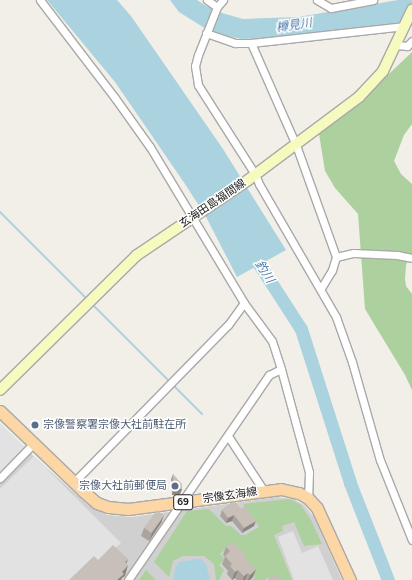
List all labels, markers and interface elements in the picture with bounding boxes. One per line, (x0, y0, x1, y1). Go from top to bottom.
water label: 樽見川 (275, 16, 313, 36)
street label: 玄海田島福間線 (177, 177, 249, 231)
water label: 釣川 (251, 258, 277, 286)
place label: 宗像警察署宗像大社前駐在所 (43, 418, 186, 432)
marker: 宗像警察署宗像大社前駐在所 (30, 420, 40, 430)
place label: 宗像大社前郵便局 (79, 479, 167, 493)
marker: 宗像大社前郵便局 (170, 481, 180, 491)
street label: 宗像玄海線 (202, 486, 258, 506)
road number: 69 (173, 494, 193, 510)

